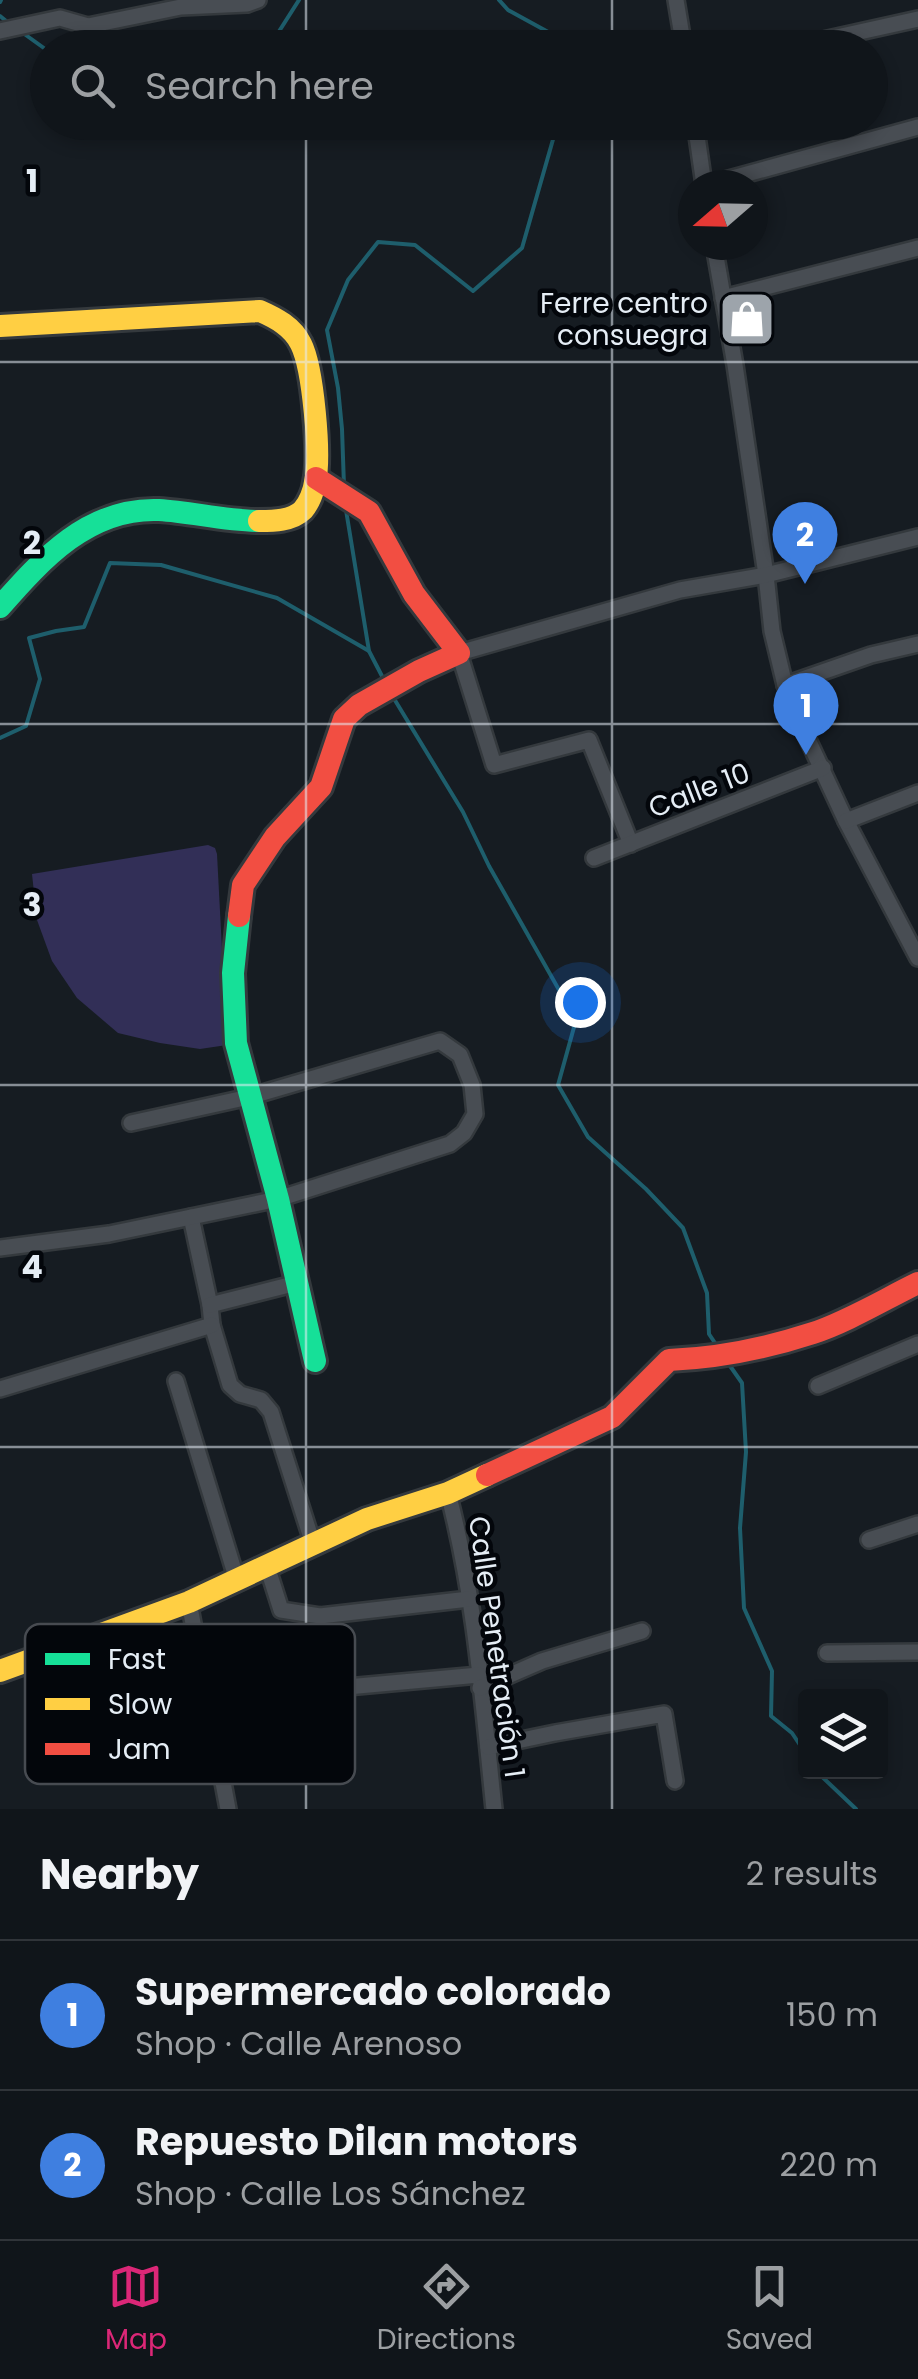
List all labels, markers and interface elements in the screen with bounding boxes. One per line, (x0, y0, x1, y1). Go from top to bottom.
search box (30, 30, 888, 140)
icon: search (65, 58, 120, 113)
text: Search here (145, 59, 374, 112)
text: 1 (26, 158, 38, 203)
north arrow (678, 170, 768, 260)
place label: Ferre centro consuegra (540, 284, 708, 355)
shop icon: Ferre centro consuegra (717, 289, 777, 349)
pin: 2 (772, 502, 838, 584)
text: 2 (23, 520, 41, 565)
pin: 1 (774, 672, 838, 755)
street label: Calle 10 (643, 753, 756, 828)
text: 3 (22, 882, 42, 927)
your location (555, 977, 606, 1028)
text: 4 (21, 1244, 43, 1289)
street label: Calle Penetración 1 (459, 1514, 534, 1780)
legend (25, 1624, 355, 1784)
text: Fast (108, 1640, 166, 1679)
text: Slow (108, 1685, 172, 1724)
map controls (798, 1689, 888, 1779)
button: layers (798, 1689, 888, 1779)
text: Jam (108, 1730, 171, 1769)
text: Nearby (40, 1845, 199, 1904)
text: 2 results (746, 1851, 878, 1896)
text: Supermercado colorado (135, 1965, 611, 2018)
text: 1 (66, 1992, 79, 2037)
text: 150 m (786, 1992, 878, 2037)
text: Shop · Calle Arenoso (135, 2021, 462, 2066)
text: Repuesto Dilan motors (135, 2115, 578, 2168)
text: 2 (63, 2142, 82, 2187)
text: 220 m (780, 2142, 878, 2187)
text: Shop · Calle Los Sánchez (135, 2171, 525, 2216)
tab: Map (105, 2259, 167, 2361)
tab: Directions (377, 2259, 516, 2361)
tab: Saved (726, 2259, 813, 2361)

